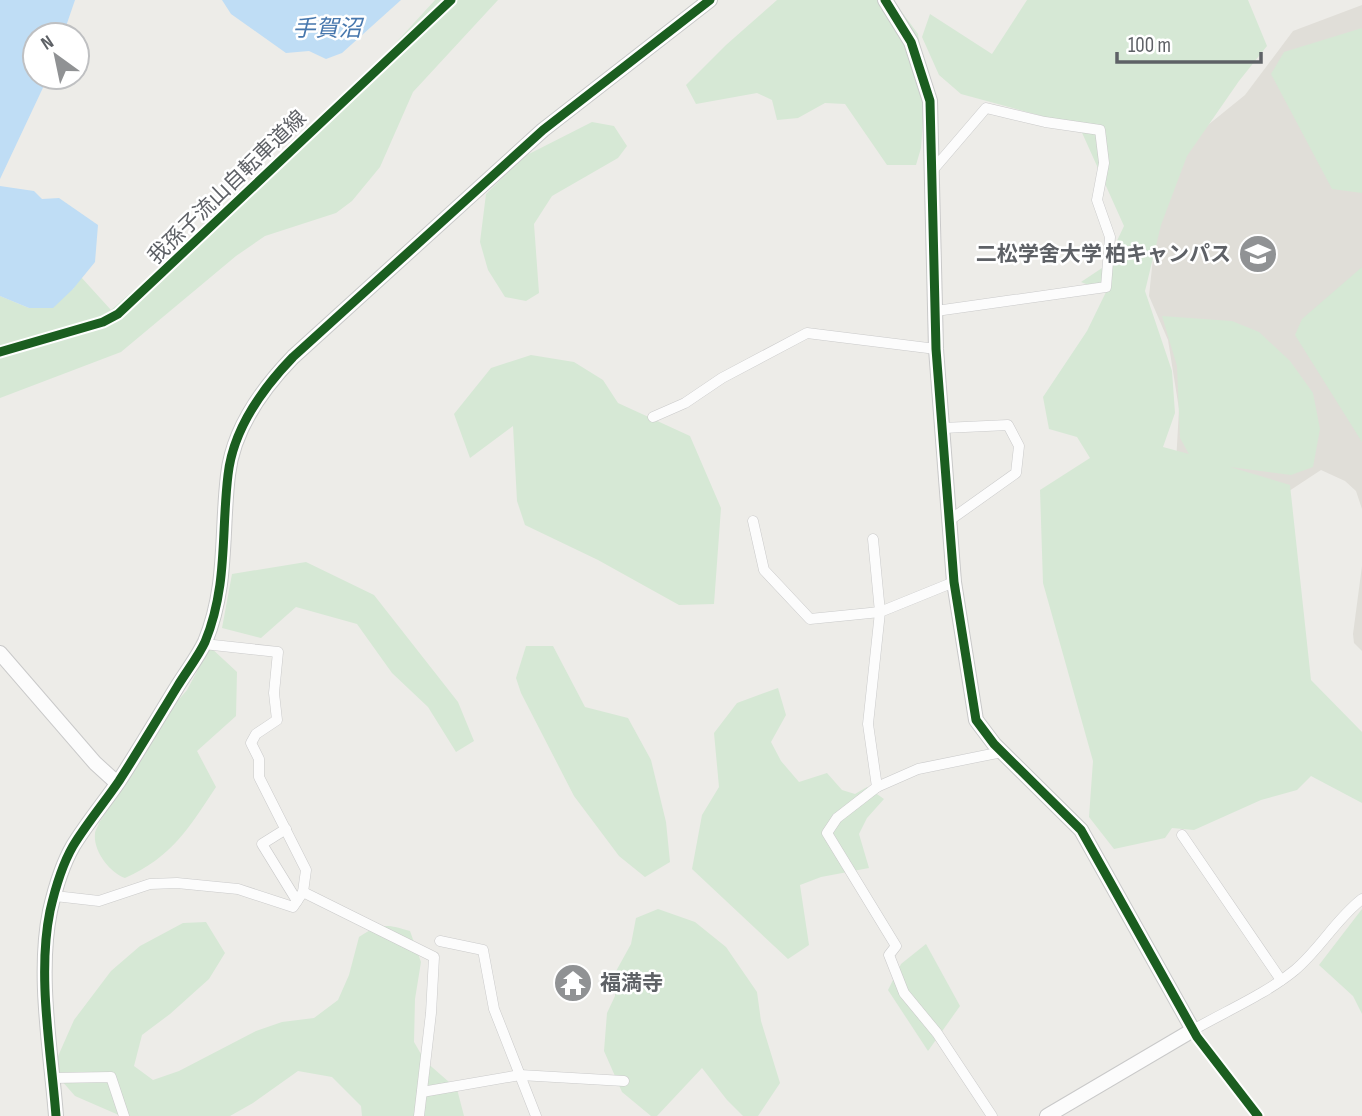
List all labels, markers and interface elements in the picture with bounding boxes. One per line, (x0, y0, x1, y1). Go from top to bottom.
water label: 手賀沼 (293, 15, 365, 43)
north arrow (21, 21, 91, 91)
scale bar (1117, 21, 1260, 65)
text: N (37, 31, 58, 55)
text: 100 m (1128, 33, 1171, 58)
street label: 我孫子流山自転車道線 (143, 105, 312, 269)
school or university icon: 二松学舍大学 柏キャンパス (1237, 233, 1279, 275)
place label: 二松学舍大学 柏キャンパス (976, 242, 1231, 267)
temple icon: 福満寺 (552, 962, 594, 1004)
place label: 福満寺 (600, 971, 663, 996)

